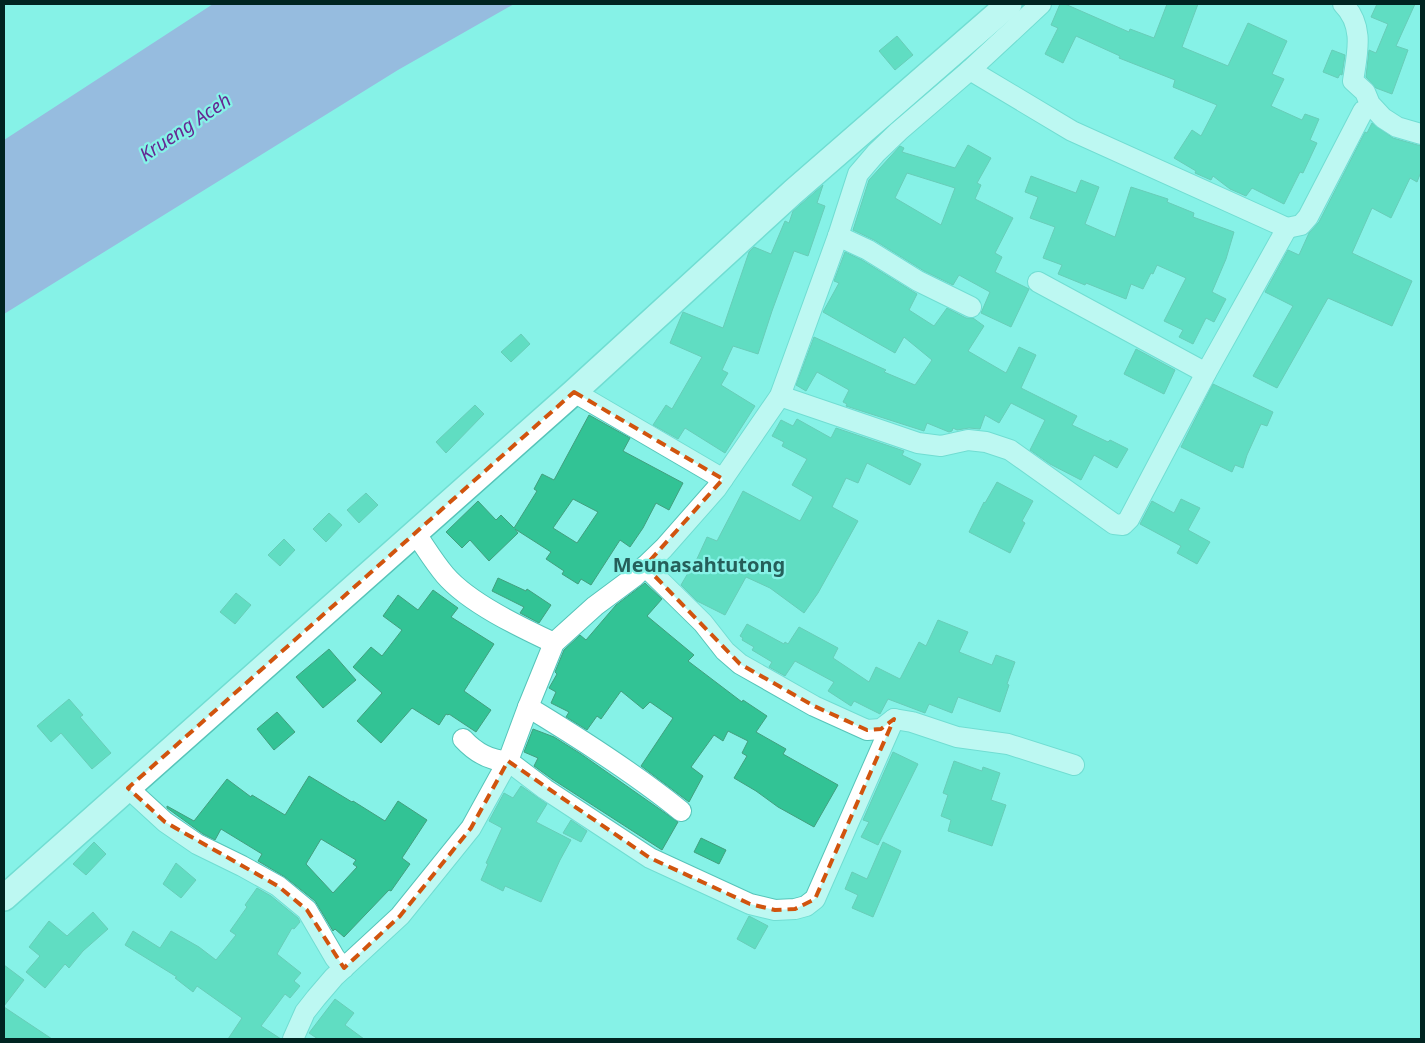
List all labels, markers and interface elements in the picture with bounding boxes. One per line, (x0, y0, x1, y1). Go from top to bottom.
water label: Krueng Aceh (134, 87, 236, 167)
district label: Meunasahtutong (613, 551, 785, 578)

